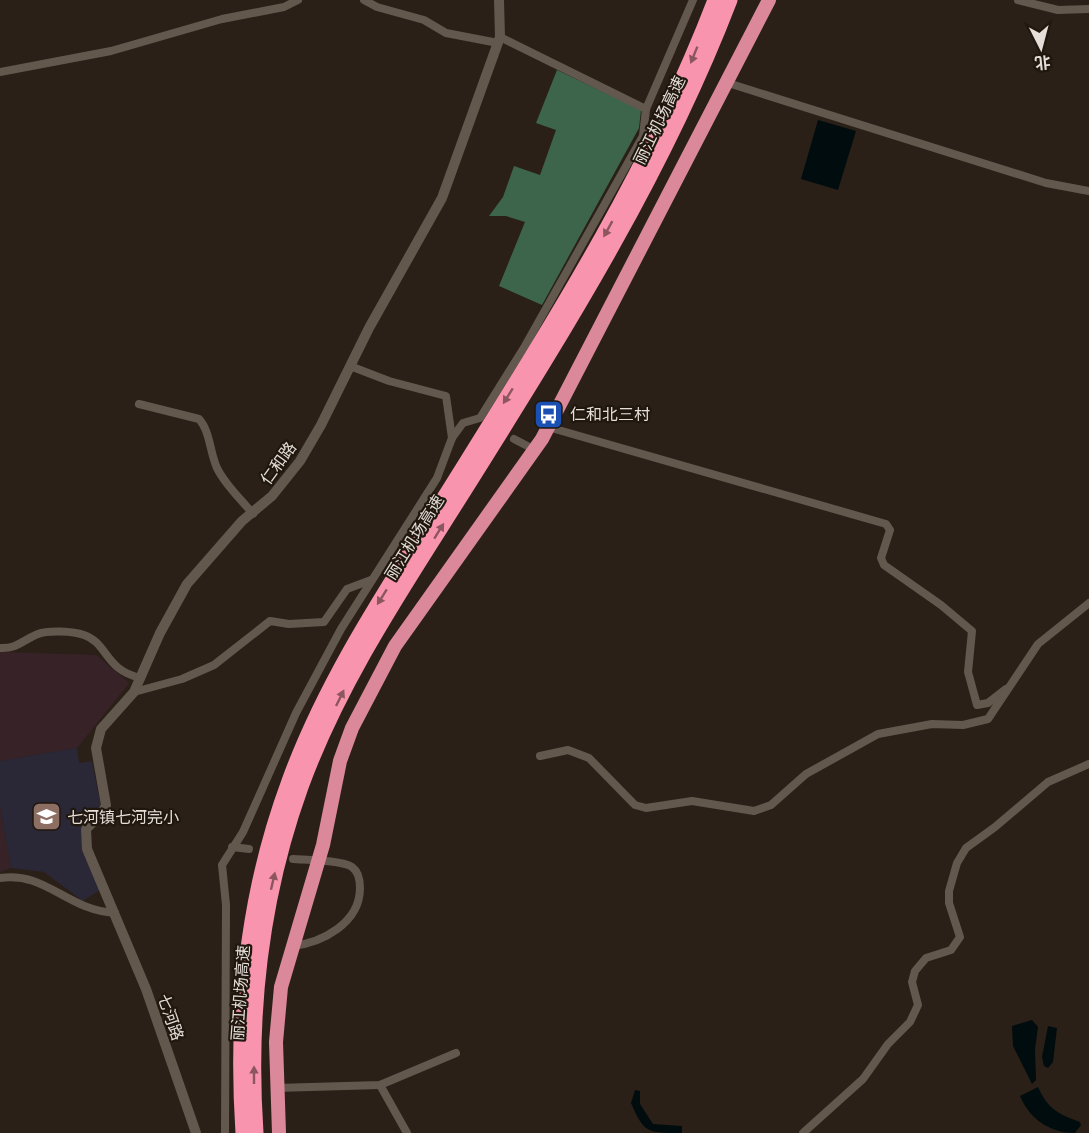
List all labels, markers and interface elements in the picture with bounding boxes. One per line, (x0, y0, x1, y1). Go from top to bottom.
north arrow (1011, 18, 1071, 78)
one-way arrow (689, 46, 699, 64)
text: 北 (1033, 51, 1052, 77)
street label: 丽江机场高速 (626, 71, 690, 168)
one-way arrow (603, 221, 613, 238)
one-way arrow (502, 388, 513, 404)
bus stop icon: 仁和北三村 (533, 398, 565, 430)
place label: 仁和北三村 (570, 401, 650, 425)
street label: 仁和路 (253, 436, 301, 489)
street label: 丽江机场高速 (378, 489, 449, 584)
one-way arrow (434, 523, 445, 539)
one-way arrow (377, 589, 388, 606)
one-way arrow (335, 690, 345, 707)
school or university icon: 七河镇七河完小 (30, 801, 62, 833)
place label: 七河镇七河完小 (67, 804, 179, 828)
one-way arrow (269, 872, 279, 890)
street label: 丽江机场高速 (224, 944, 254, 1042)
street label: 七河路 (153, 990, 191, 1043)
one-way arrow (249, 1065, 259, 1084)

